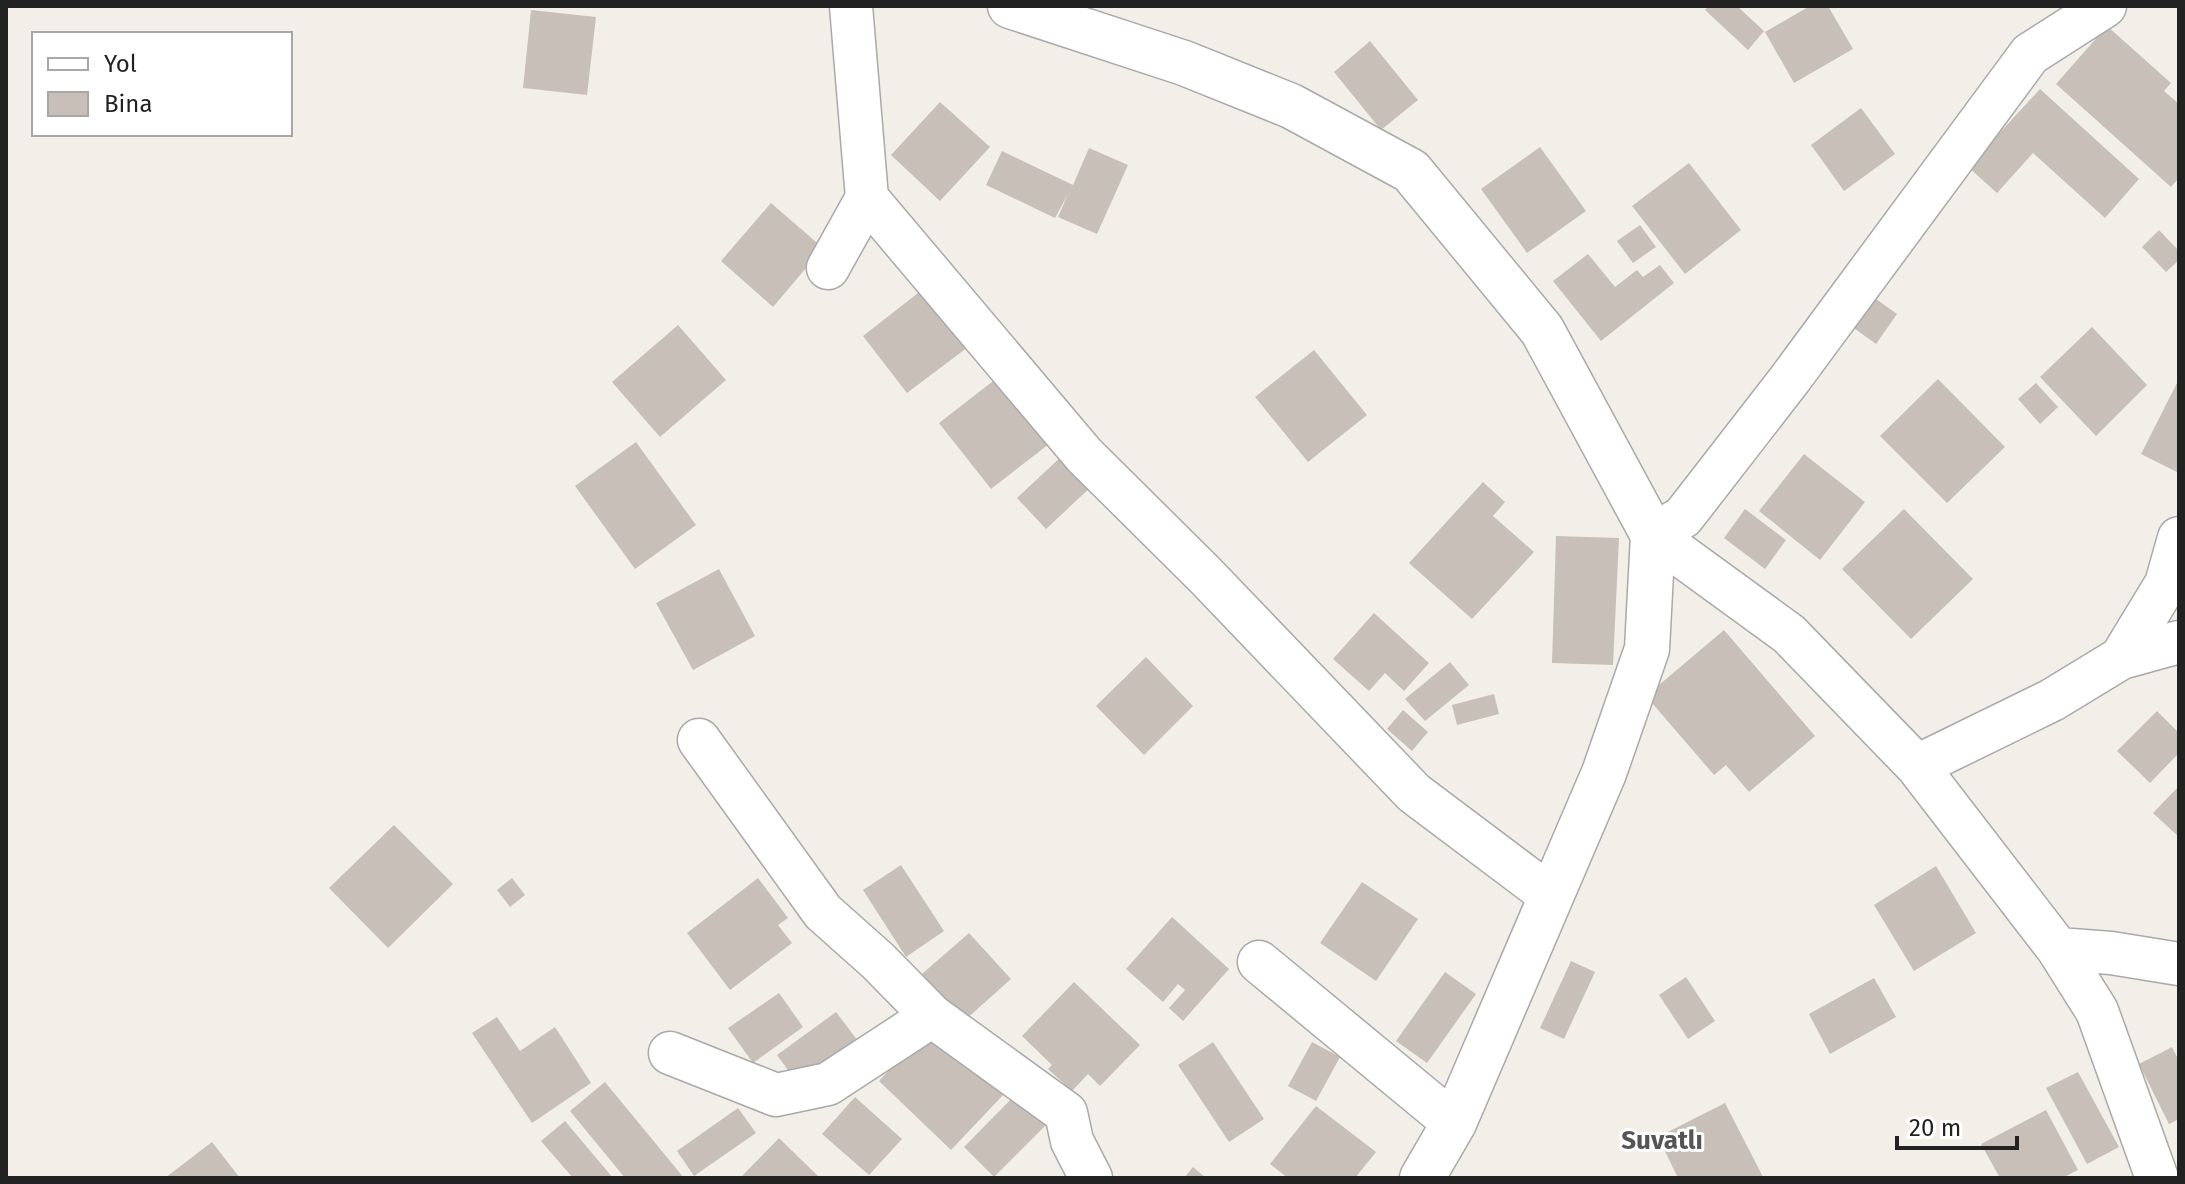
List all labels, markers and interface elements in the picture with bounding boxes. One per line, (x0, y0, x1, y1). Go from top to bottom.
legend (32, 32, 292, 136)
text: Yol (104, 50, 137, 78)
text: Bina (104, 90, 152, 118)
scale bar (1897, 1100, 2017, 1150)
text: 20 m (1909, 1114, 1961, 1142)
district label: Suvatlı (1621, 1125, 1703, 1156)

